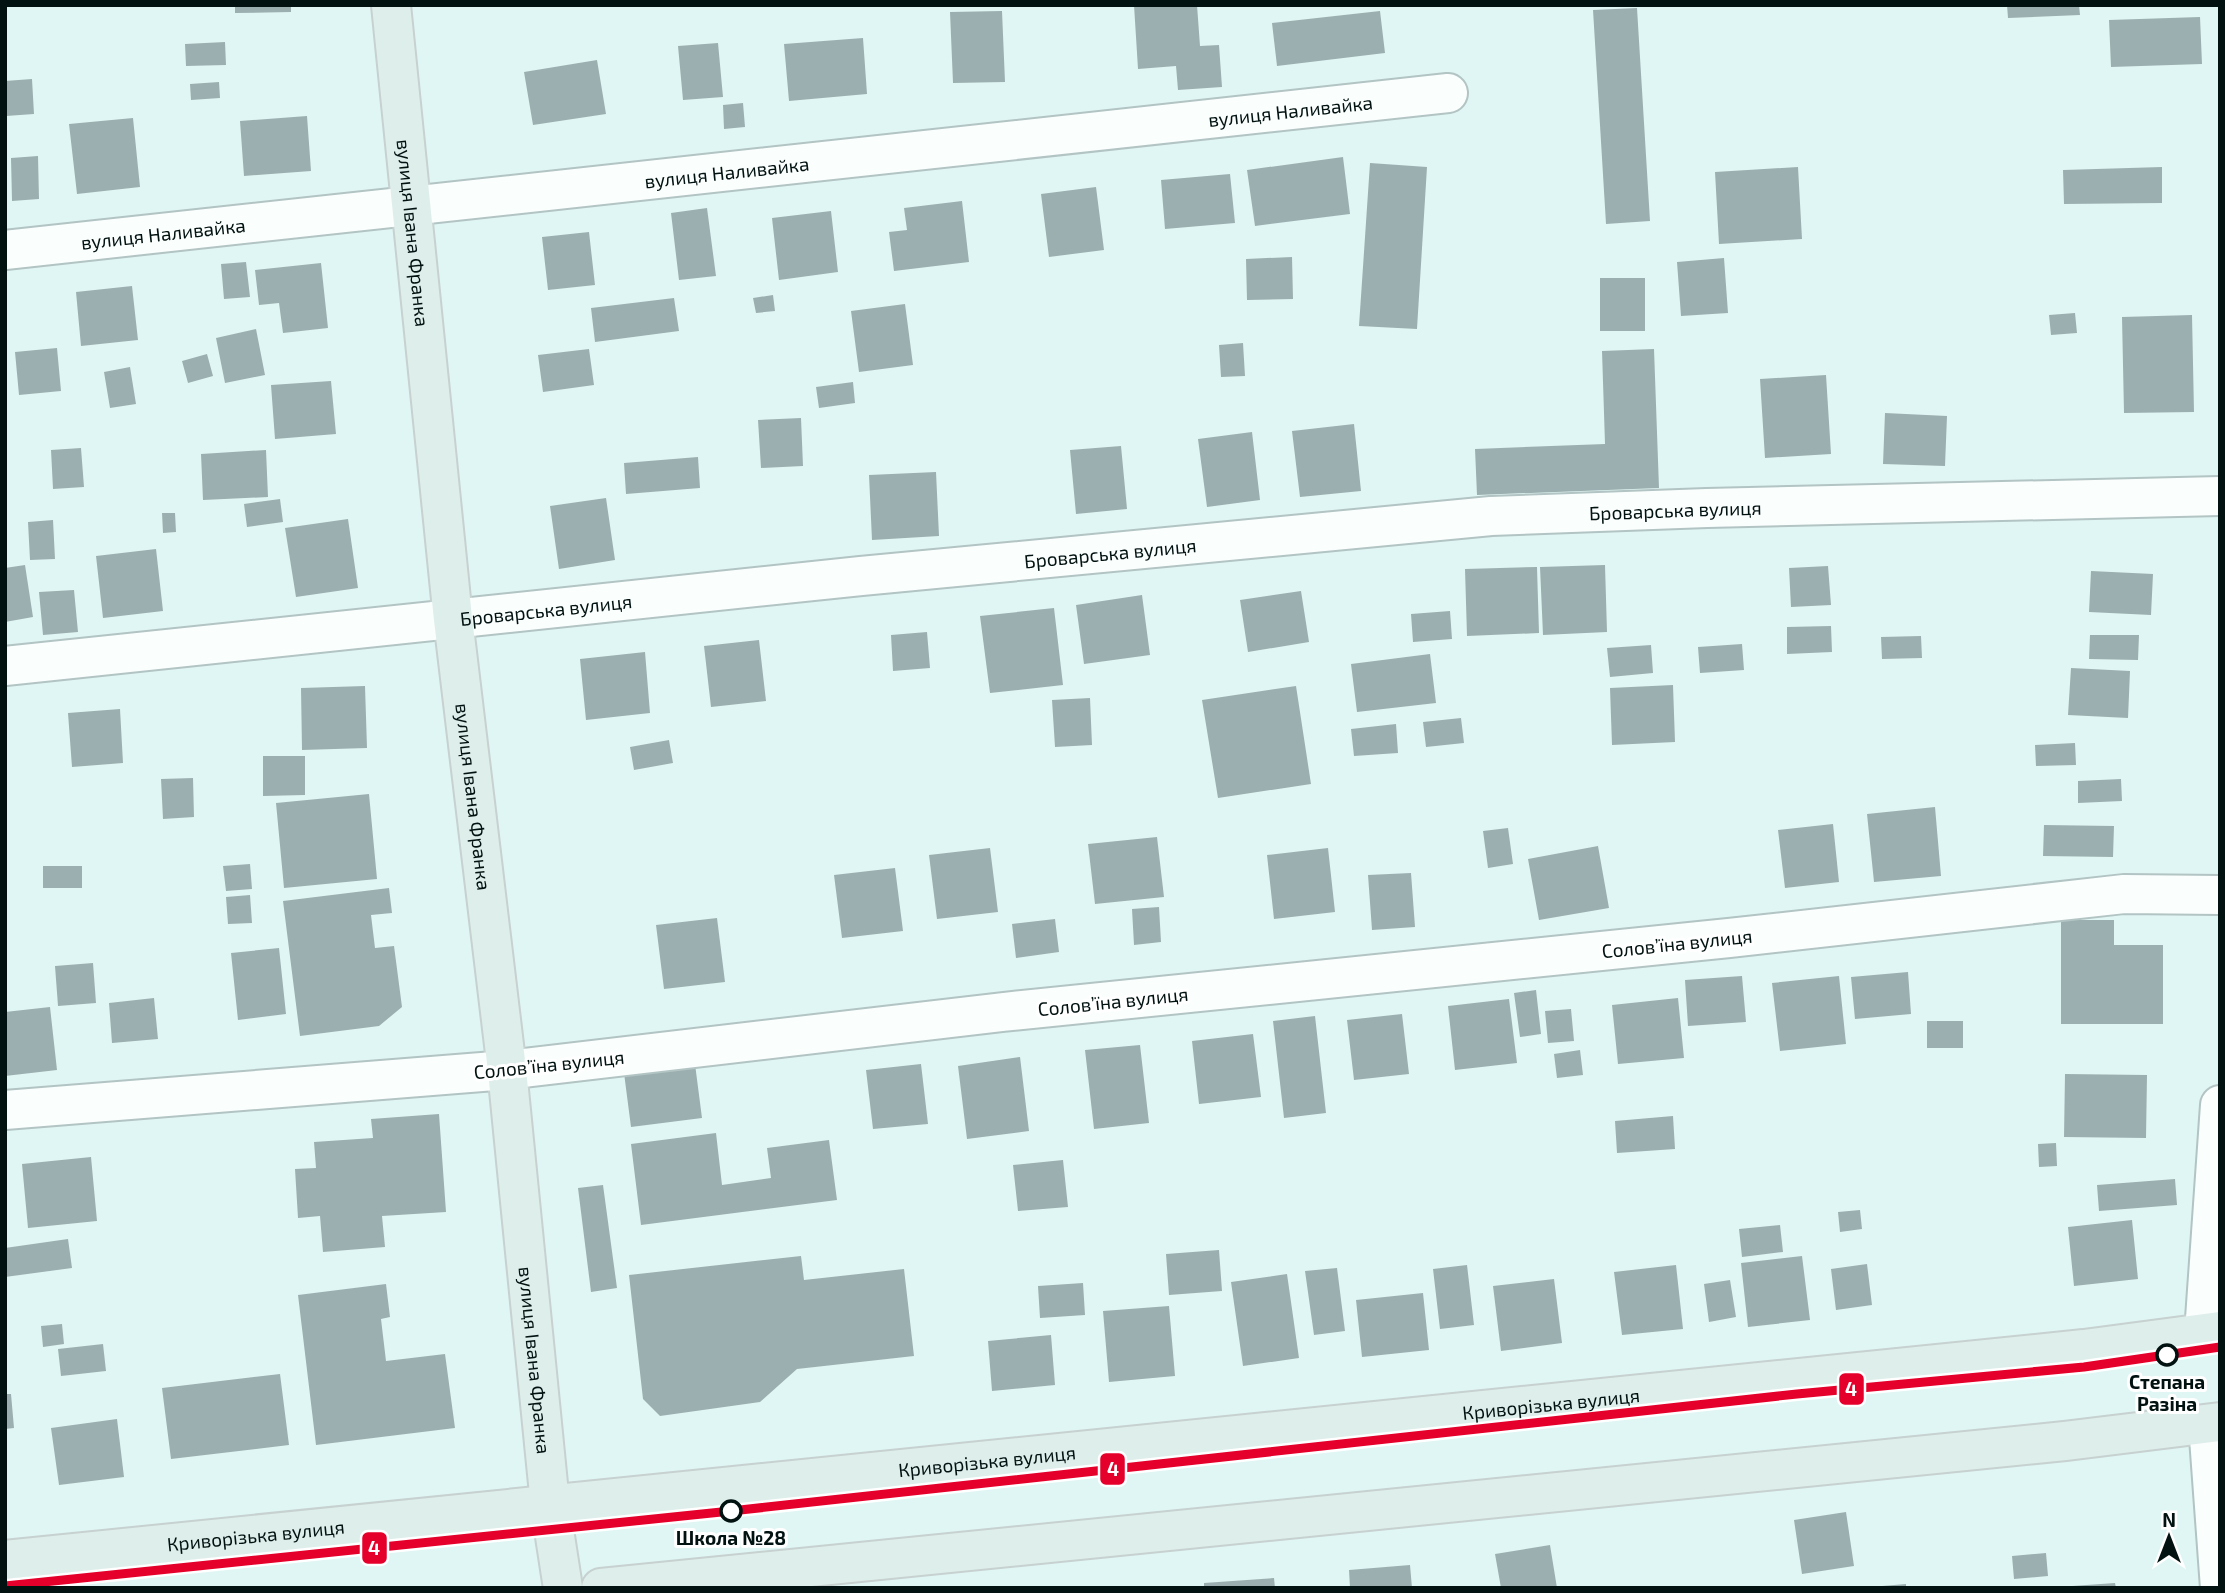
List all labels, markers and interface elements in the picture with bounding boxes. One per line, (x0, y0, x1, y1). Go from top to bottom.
street label: вулиця Наливайка (1207, 90, 1374, 131)
street label: вулиця Івана Франка (393, 138, 435, 328)
street label: вулиця Наливайка (643, 151, 810, 192)
street label: вулиця Наливайка (80, 212, 247, 253)
street label: Броварська вулиця (1588, 495, 1762, 524)
street label: Броварська вулиця (1023, 533, 1197, 572)
street label: Броварська вулиця (459, 589, 633, 630)
street label: вулиця Івана Франка (452, 702, 497, 892)
street label: Соловʼїна вулиця (1601, 924, 1754, 963)
street label: Соловʼїна вулиця (1037, 982, 1190, 1021)
street label: Соловʼїна вулиця (473, 1045, 626, 1084)
street label: вулиця Івана Франка (515, 1265, 556, 1455)
marker: Степана Разіна (2156, 1344, 2178, 1366)
place label: Степана Разіна (2129, 1370, 2205, 1415)
line badge: 4 (1838, 1372, 1865, 1406)
text: 4 (1845, 1377, 1857, 1400)
street label: Криворізька вулиця (1461, 1383, 1641, 1424)
street label: Криворізька вулиця (897, 1440, 1077, 1481)
line badge: 4 (1099, 1452, 1126, 1486)
text: 4 (1107, 1457, 1119, 1480)
marker: Школа №28 (720, 1500, 742, 1522)
north arrow (2134, 1502, 2204, 1572)
text: N (2162, 1508, 2176, 1531)
street label: Криворізька вулиця (166, 1514, 346, 1555)
place label: Школа №28 (676, 1526, 786, 1549)
line badge: 4 (361, 1531, 388, 1565)
text: 4 (368, 1536, 380, 1559)

